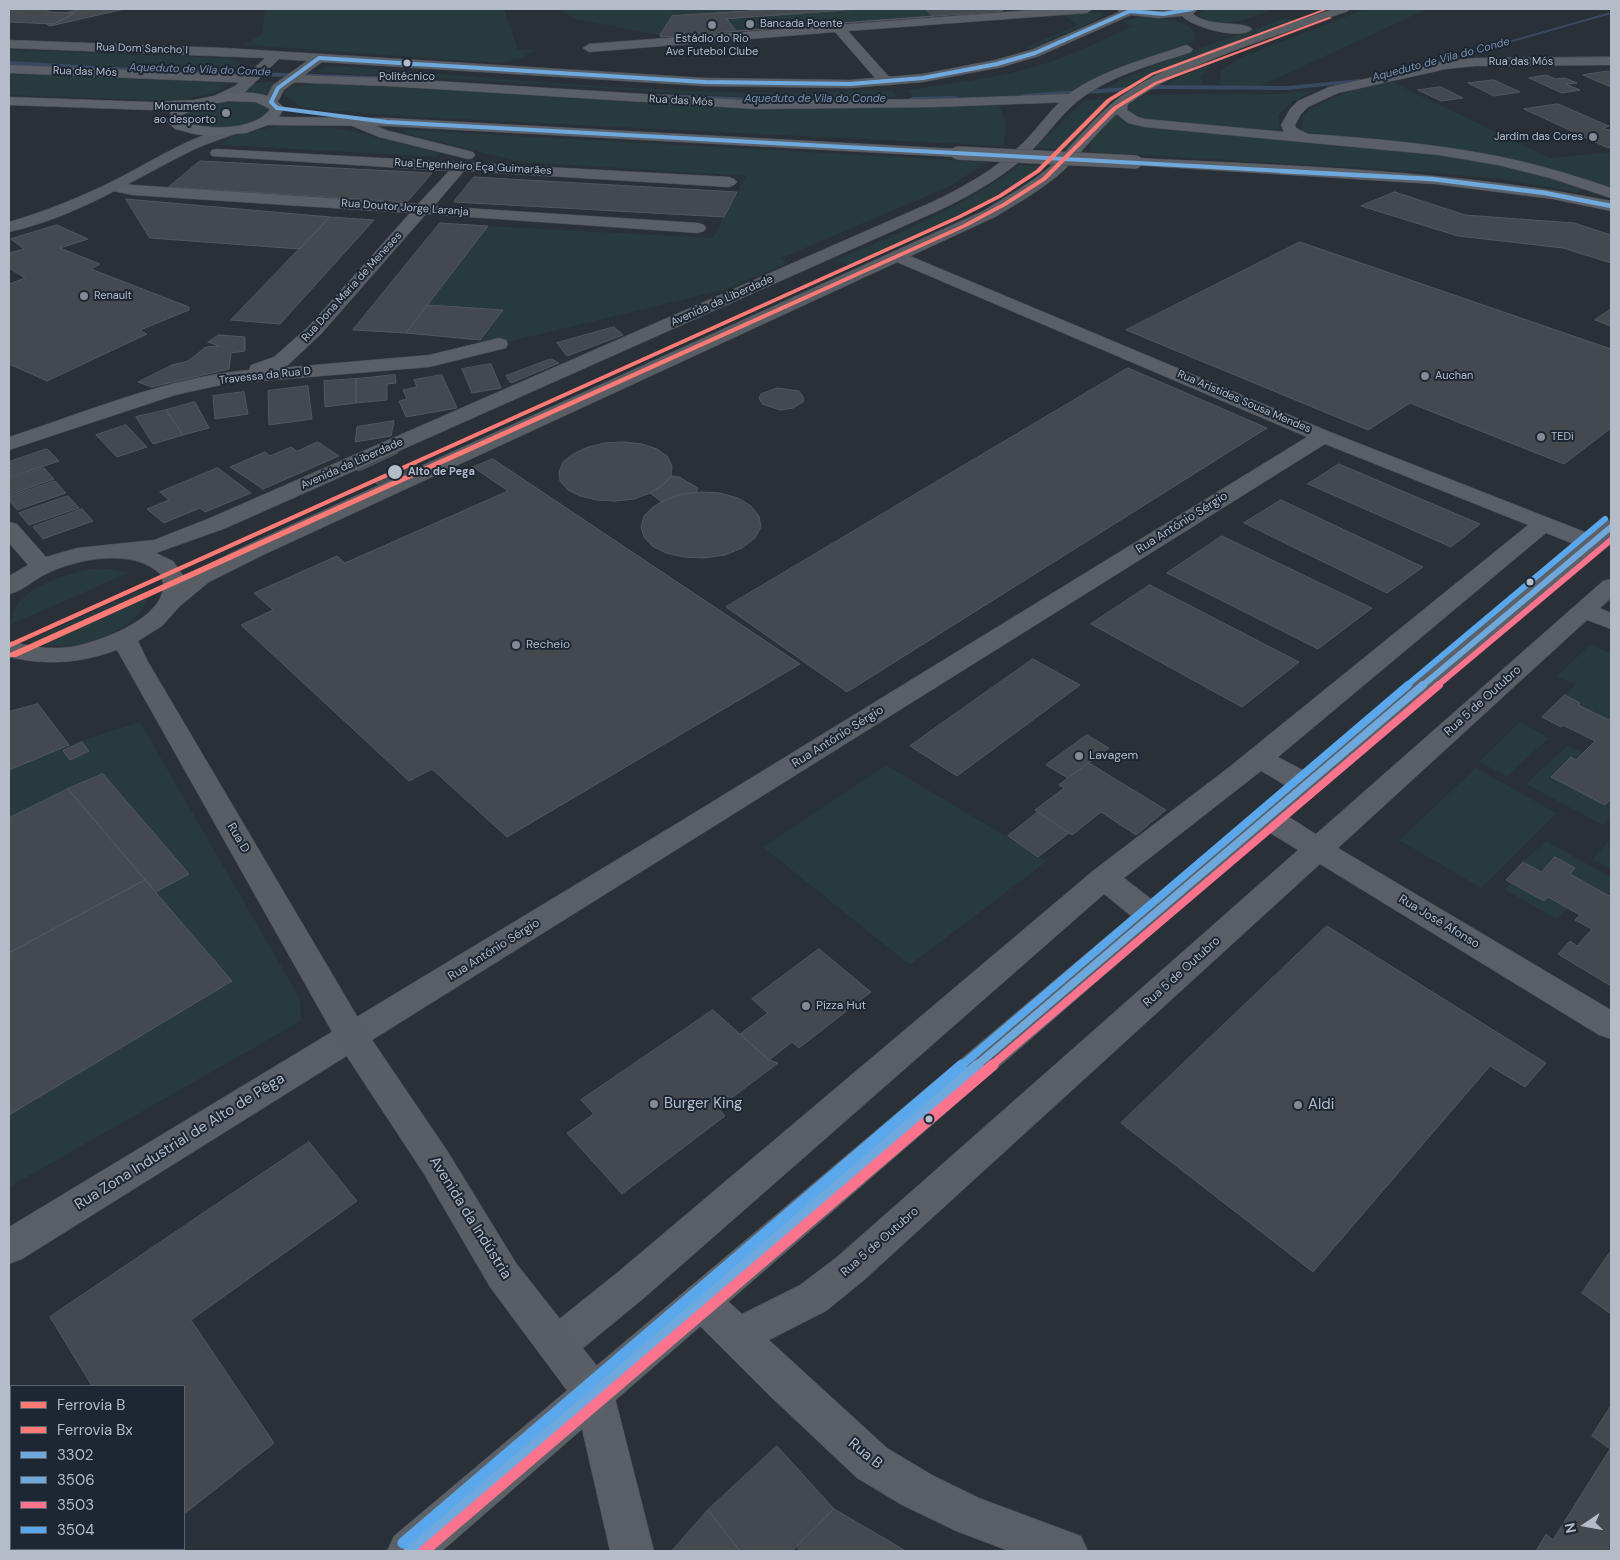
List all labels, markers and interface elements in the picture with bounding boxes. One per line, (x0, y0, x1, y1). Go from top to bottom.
place label: Bancada Poente (760, 17, 843, 31)
marker: Bancada Poente (744, 18, 756, 30)
marker: Estádio do Rio Ave Futebol Clube (706, 19, 718, 31)
place label: Estádio do Rio Ave Futebol Clube (666, 32, 758, 58)
water label: Aqueduto de Vila do Conde (1371, 35, 1511, 85)
street label: Rua Dom Sancho I (96, 41, 188, 57)
street label: Rua das Mós (1489, 55, 1553, 69)
marker: Politécnico (402, 58, 412, 68)
water label: Aqueduto de Vila do Conde (129, 61, 271, 79)
street label: Rua das Mós (53, 64, 117, 80)
place label: Politécnico (379, 70, 435, 84)
water label: Aqueduto de Vila do Conde (744, 92, 886, 106)
street label: Rua das Mós (649, 93, 713, 109)
place label: Monumento ao desporto (154, 100, 216, 126)
marker: Monumento ao desporto (220, 107, 232, 119)
place label: Jardim das Cores (1494, 130, 1583, 144)
marker: Jardim das Cores (1587, 131, 1599, 143)
street label: Rua Engenheiro Eça Guimarães (394, 156, 552, 178)
street label: Rua Doutor Jorge Laranja (341, 197, 469, 219)
street label: Rua Dona Maria de Meneses (299, 229, 405, 345)
street label: Avenida da Liberdade (669, 272, 775, 330)
place label: Renault (94, 289, 132, 303)
marker: Renault (78, 290, 90, 302)
street label: Travessa da Rua D (218, 365, 312, 387)
street label: Rua Aristides Sousa Mendes (1175, 368, 1313, 436)
place label: Auchan (1435, 369, 1473, 383)
marker: Auchan (1419, 370, 1431, 382)
place label: TEDi (1551, 430, 1574, 444)
marker: TEDi (1535, 431, 1547, 443)
street label: Avenida da Liberdade (299, 435, 405, 493)
marker: Alto de Pega (386, 463, 404, 481)
place label: Alto de Pega (408, 465, 475, 479)
street label: Rua António Sérgio (1134, 489, 1230, 557)
unlabelled marker (1525, 577, 1535, 587)
place label: Recheio (526, 638, 570, 652)
marker: Recheio (510, 639, 522, 651)
street label: Rua 5 de Outubro (1442, 663, 1524, 739)
street label: Rua António Sérgio (790, 703, 886, 771)
place label: Lavagem (1089, 749, 1138, 763)
marker: Lavagem (1073, 750, 1085, 762)
street label: Rua D (224, 821, 252, 855)
street label: Rua José Afonso (1396, 892, 1482, 952)
street label: Rua António Sérgio (446, 916, 542, 984)
street label: Rua 5 de Outubro (1141, 934, 1223, 1010)
place label: Pizza Hut (816, 999, 866, 1013)
marker: Pizza Hut (800, 1000, 812, 1012)
street label: Rua Zona Industrial de Alto de Pêga (72, 1070, 288, 1214)
place label: Burger King (664, 1095, 742, 1113)
place label: Aldi (1308, 1096, 1334, 1114)
marker: Burger King (648, 1098, 660, 1110)
marker: Aldi (1292, 1099, 1304, 1111)
unlabelled marker (924, 1114, 934, 1124)
street label: Avenida da Indústria (425, 1153, 515, 1283)
street label: Rua 5 de Outubro (838, 1204, 922, 1280)
legend (10, 1385, 185, 1550)
text: Ferrovia B (57, 1395, 125, 1415)
text: Ferrovia Bx (57, 1420, 133, 1440)
street label: Rua B (844, 1435, 886, 1473)
text: 3302 (57, 1445, 93, 1465)
text: 3506 (57, 1470, 95, 1490)
text: 3503 (57, 1495, 94, 1515)
north arrow (1560, 1500, 1610, 1550)
text: 3504 (57, 1520, 94, 1540)
text: N (1560, 1521, 1580, 1535)

